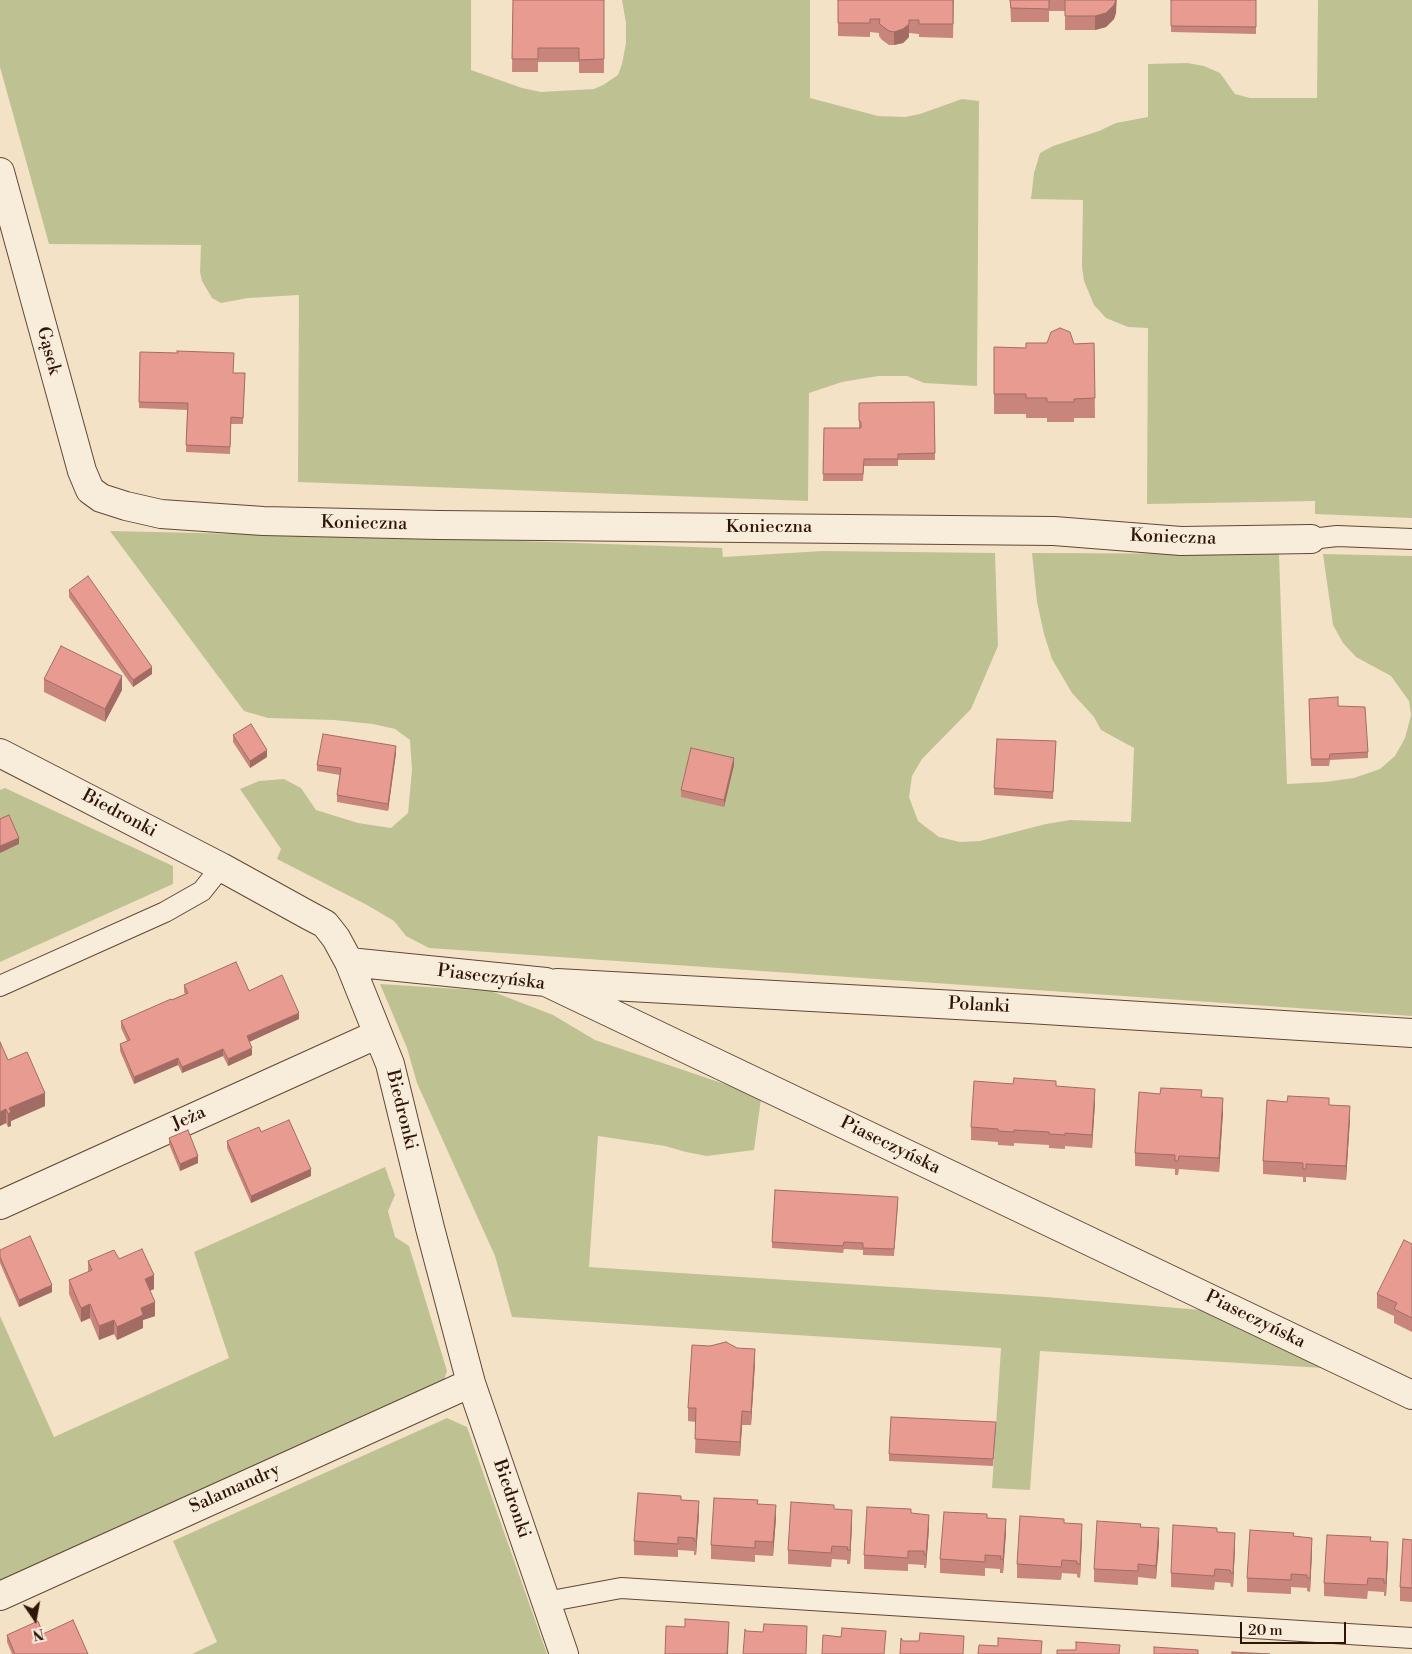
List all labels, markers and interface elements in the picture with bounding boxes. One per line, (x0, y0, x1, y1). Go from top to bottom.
street label: Gąsek (31, 325, 65, 377)
street label: Konieczna (321, 512, 407, 536)
street label: Konieczna (726, 517, 812, 539)
street label: Konieczna (1129, 526, 1217, 550)
street label: Biedronki (78, 785, 160, 843)
street label: Piaseczyńska (436, 961, 546, 995)
street label: Polanki (948, 994, 1010, 1018)
street label: Biedronki (381, 1068, 421, 1152)
street label: Jeża (169, 1102, 209, 1136)
street label: Piaseczyńska (837, 1113, 943, 1179)
street label: Piaseczyńska (1202, 1287, 1308, 1353)
street label: Biedronki (487, 1457, 535, 1541)
street label: Salamandry (186, 1459, 284, 1519)
north arrow (10, 1594, 60, 1644)
scale bar (1242, 1612, 1348, 1644)
text: 20 m (1248, 1621, 1283, 1640)
text: N (31, 1624, 45, 1644)

